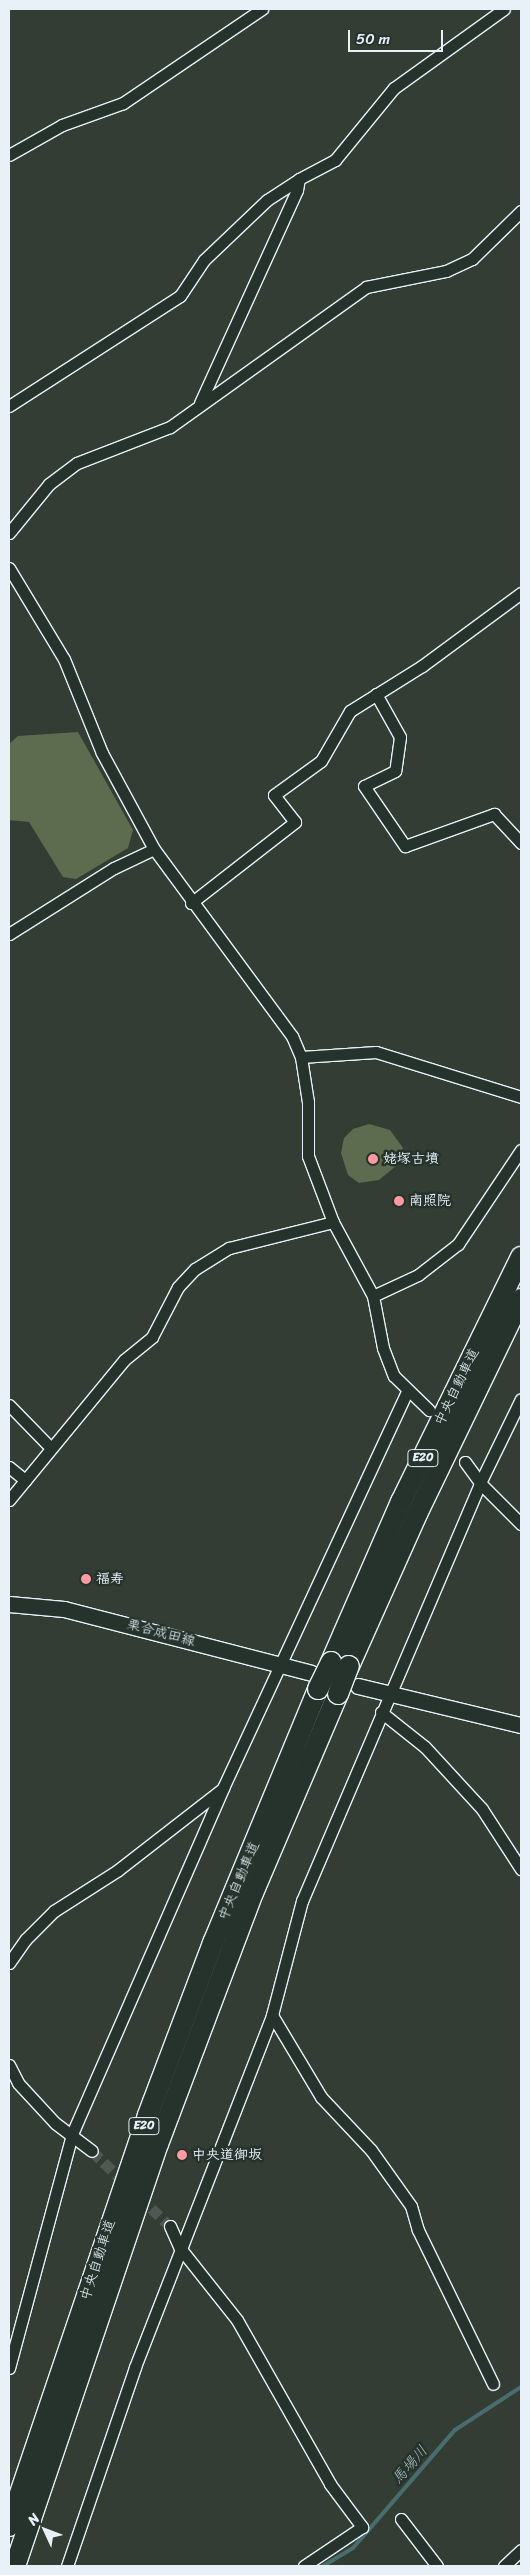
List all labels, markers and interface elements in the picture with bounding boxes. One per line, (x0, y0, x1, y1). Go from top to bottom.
scale bar (350, 20, 445, 52)
text: 50 m (356, 26, 390, 52)
place label: 姥塚古墳 (383, 1151, 439, 1167)
marker: 姥塚古墳 (367, 1153, 379, 1165)
place label: 南照院 (409, 1193, 451, 1209)
marker: 南照院 (393, 1195, 405, 1207)
street label: 中央自動車道 (431, 1346, 483, 1428)
road number: E20 (407, 1449, 439, 1468)
place label: 福寿 (96, 1571, 124, 1587)
marker: 福寿 (80, 1573, 92, 1585)
street label: 栗合成田線 (125, 1616, 197, 1650)
street label: 中央自動車道 (215, 1839, 263, 1923)
road number: E20 (128, 2116, 160, 2136)
place label: 中央道御坂 (192, 2147, 262, 2163)
marker: 中央道御坂 (176, 2149, 188, 2161)
street label: 中央自動車道 (77, 2217, 119, 2303)
water label: 馬場川 (388, 2442, 432, 2488)
north arrow (20, 2505, 70, 2555)
text: N (21, 2507, 46, 2532)

